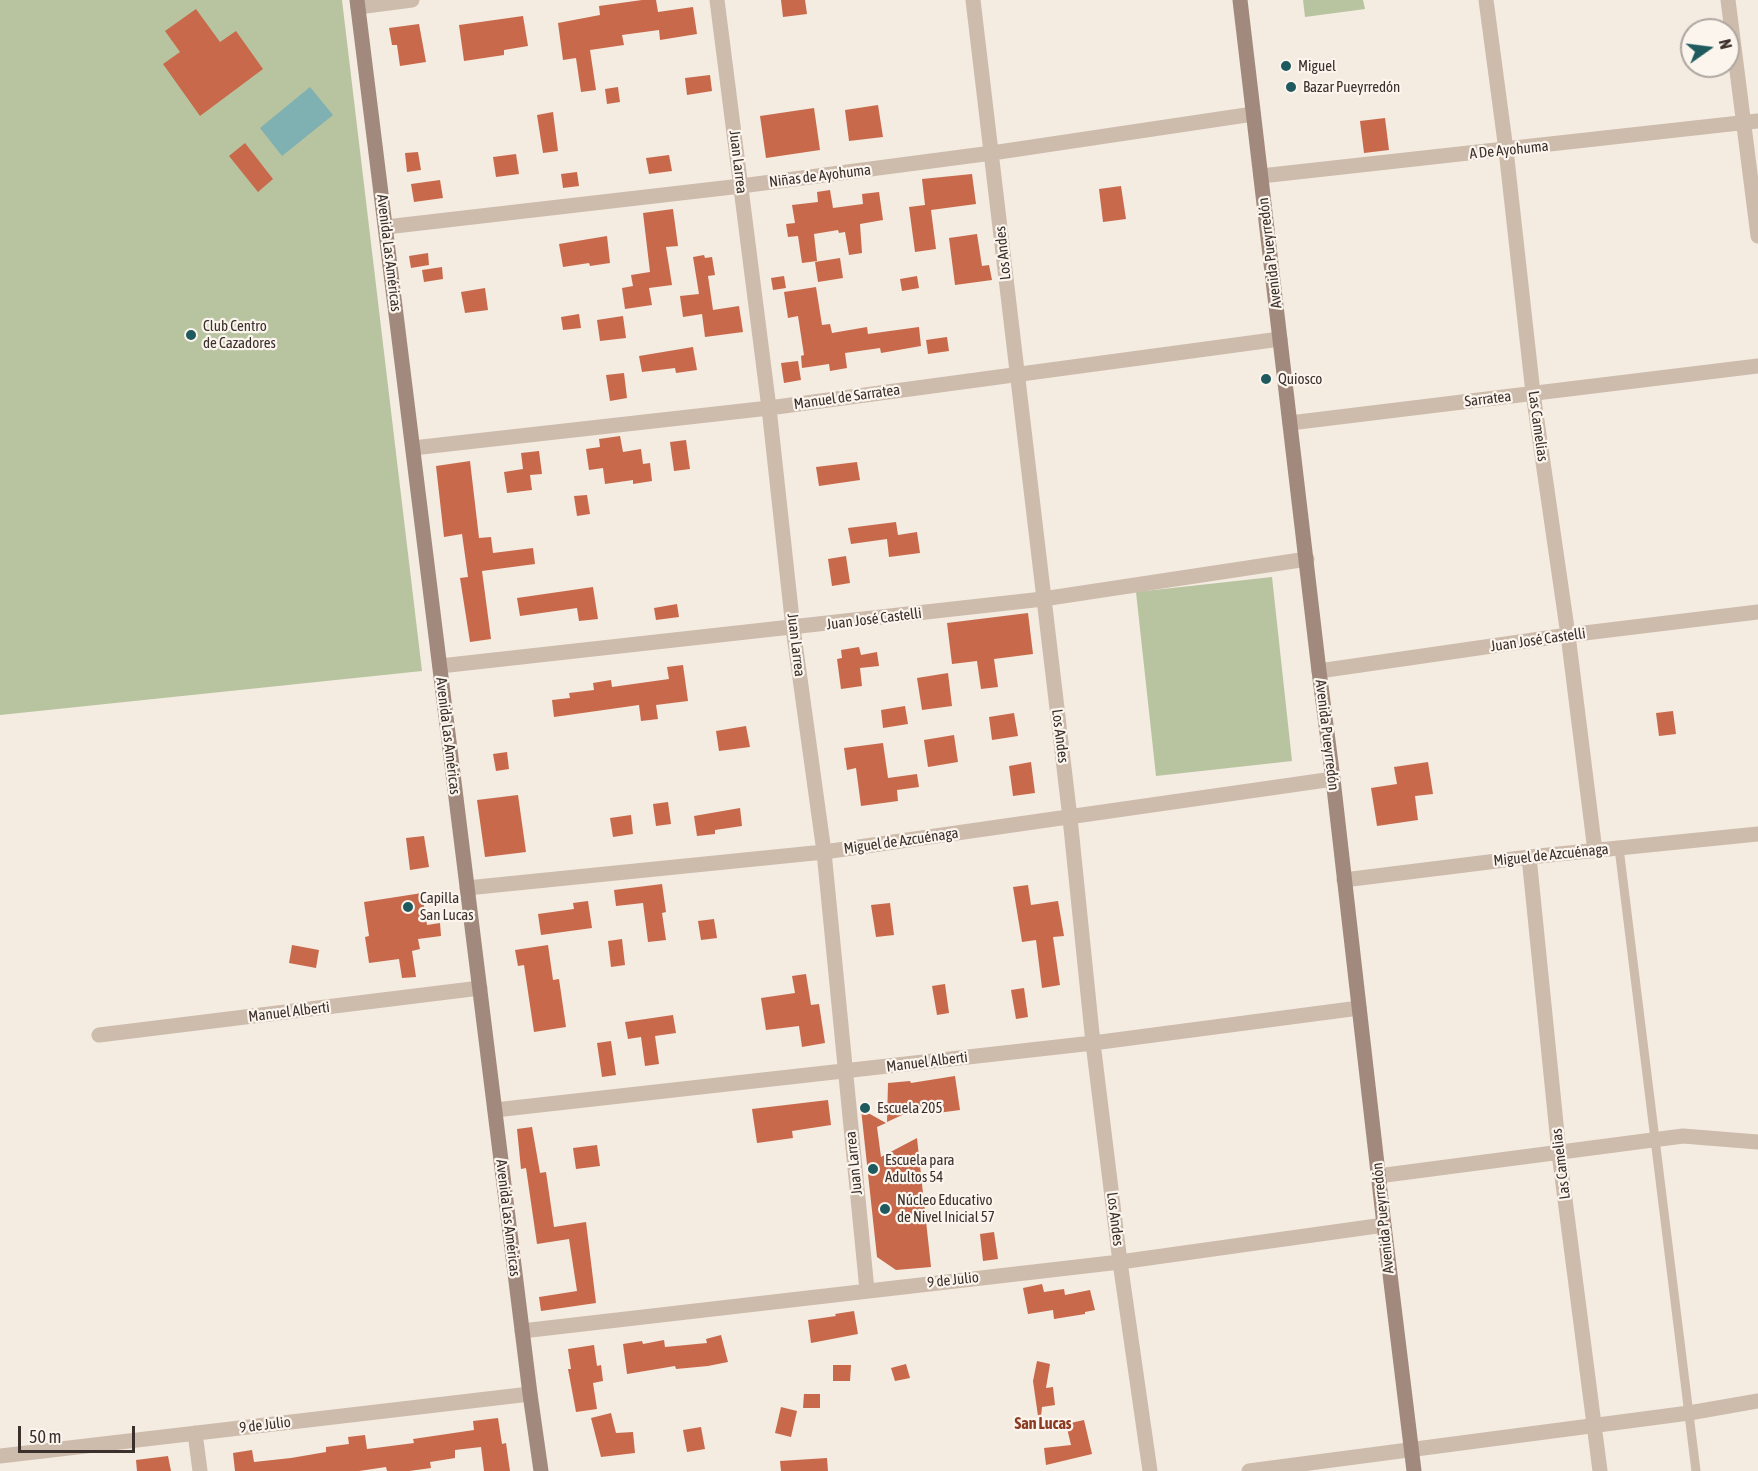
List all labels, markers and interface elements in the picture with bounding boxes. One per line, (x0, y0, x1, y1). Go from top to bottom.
north arrow (1680, 18, 1740, 78)
text: N (1716, 37, 1735, 51)
place label: Miguel (1298, 57, 1336, 75)
marker: Miguel (1279, 59, 1293, 73)
place label: Bazar Pueyrredón (1303, 78, 1400, 96)
marker: Bazar Pueyrredón (1284, 80, 1298, 94)
street label: Juan Larrea (725, 129, 751, 195)
street label: A De Ayohuma (1469, 137, 1549, 163)
street label: Niñas de Ayohuma (768, 161, 872, 191)
street label: Avenida Las Américas (373, 193, 405, 313)
street label: Avenida Pueyrredón (1254, 197, 1286, 309)
street label: Los Andes (991, 225, 1015, 281)
place label: Club Centro de Cazadores (203, 317, 276, 352)
marker: Club Centro de Cazadores (184, 328, 198, 342)
place label: Quiosco (1278, 370, 1322, 388)
marker: Quiosco (1259, 372, 1273, 386)
street label: Manuel de Sarratea (793, 381, 901, 413)
street label: Sarratea (1464, 387, 1512, 411)
street label: Las Camelias (1524, 390, 1552, 462)
street label: Juan José Castelli (825, 604, 923, 634)
street label: Juan Larrea (783, 612, 809, 678)
street label: Juan José Castelli (1489, 624, 1587, 656)
street label: Avenida Las Américas (432, 676, 464, 796)
street label: Avenida Pueyrredón (1311, 679, 1343, 791)
street label: Los Andes (1048, 708, 1072, 764)
street label: Miguel de Azcuénaga (843, 824, 959, 858)
street label: Miguel de Azcuénaga (1493, 840, 1609, 870)
place label: Capilla San Lucas (420, 889, 473, 924)
marker: Capilla San Lucas (401, 900, 415, 914)
street label: Manuel Alberti (247, 998, 331, 1026)
street label: Manuel Alberti (885, 1048, 969, 1076)
place label: Escuela 205 (877, 1099, 942, 1117)
marker: Escuela 205 (858, 1101, 872, 1115)
street label: Las Camelias (1548, 1128, 1574, 1200)
street label: Juan Larrea (842, 1130, 866, 1196)
place label: Escuela para Adultos 54 (885, 1151, 954, 1186)
street label: Avenida Las Américas (492, 1158, 524, 1278)
marker: Escuela para Adultos 54 (866, 1162, 880, 1176)
street label: Avenida Pueyrredón (1368, 1162, 1398, 1274)
place label: Núcleo Educativo de Nivel Inicial 57 (897, 1191, 995, 1226)
street label: Los Andes (1103, 1191, 1127, 1247)
marker: Núcleo Educativo de Nivel Inicial 57 (878, 1202, 892, 1216)
street label: 9 de Julio (926, 1268, 980, 1292)
street label: 9 de Julio (238, 1413, 292, 1437)
scale bar (21, 1414, 138, 1452)
district label: San Lucas (1014, 1414, 1072, 1434)
text: 50 m (29, 1426, 61, 1447)

